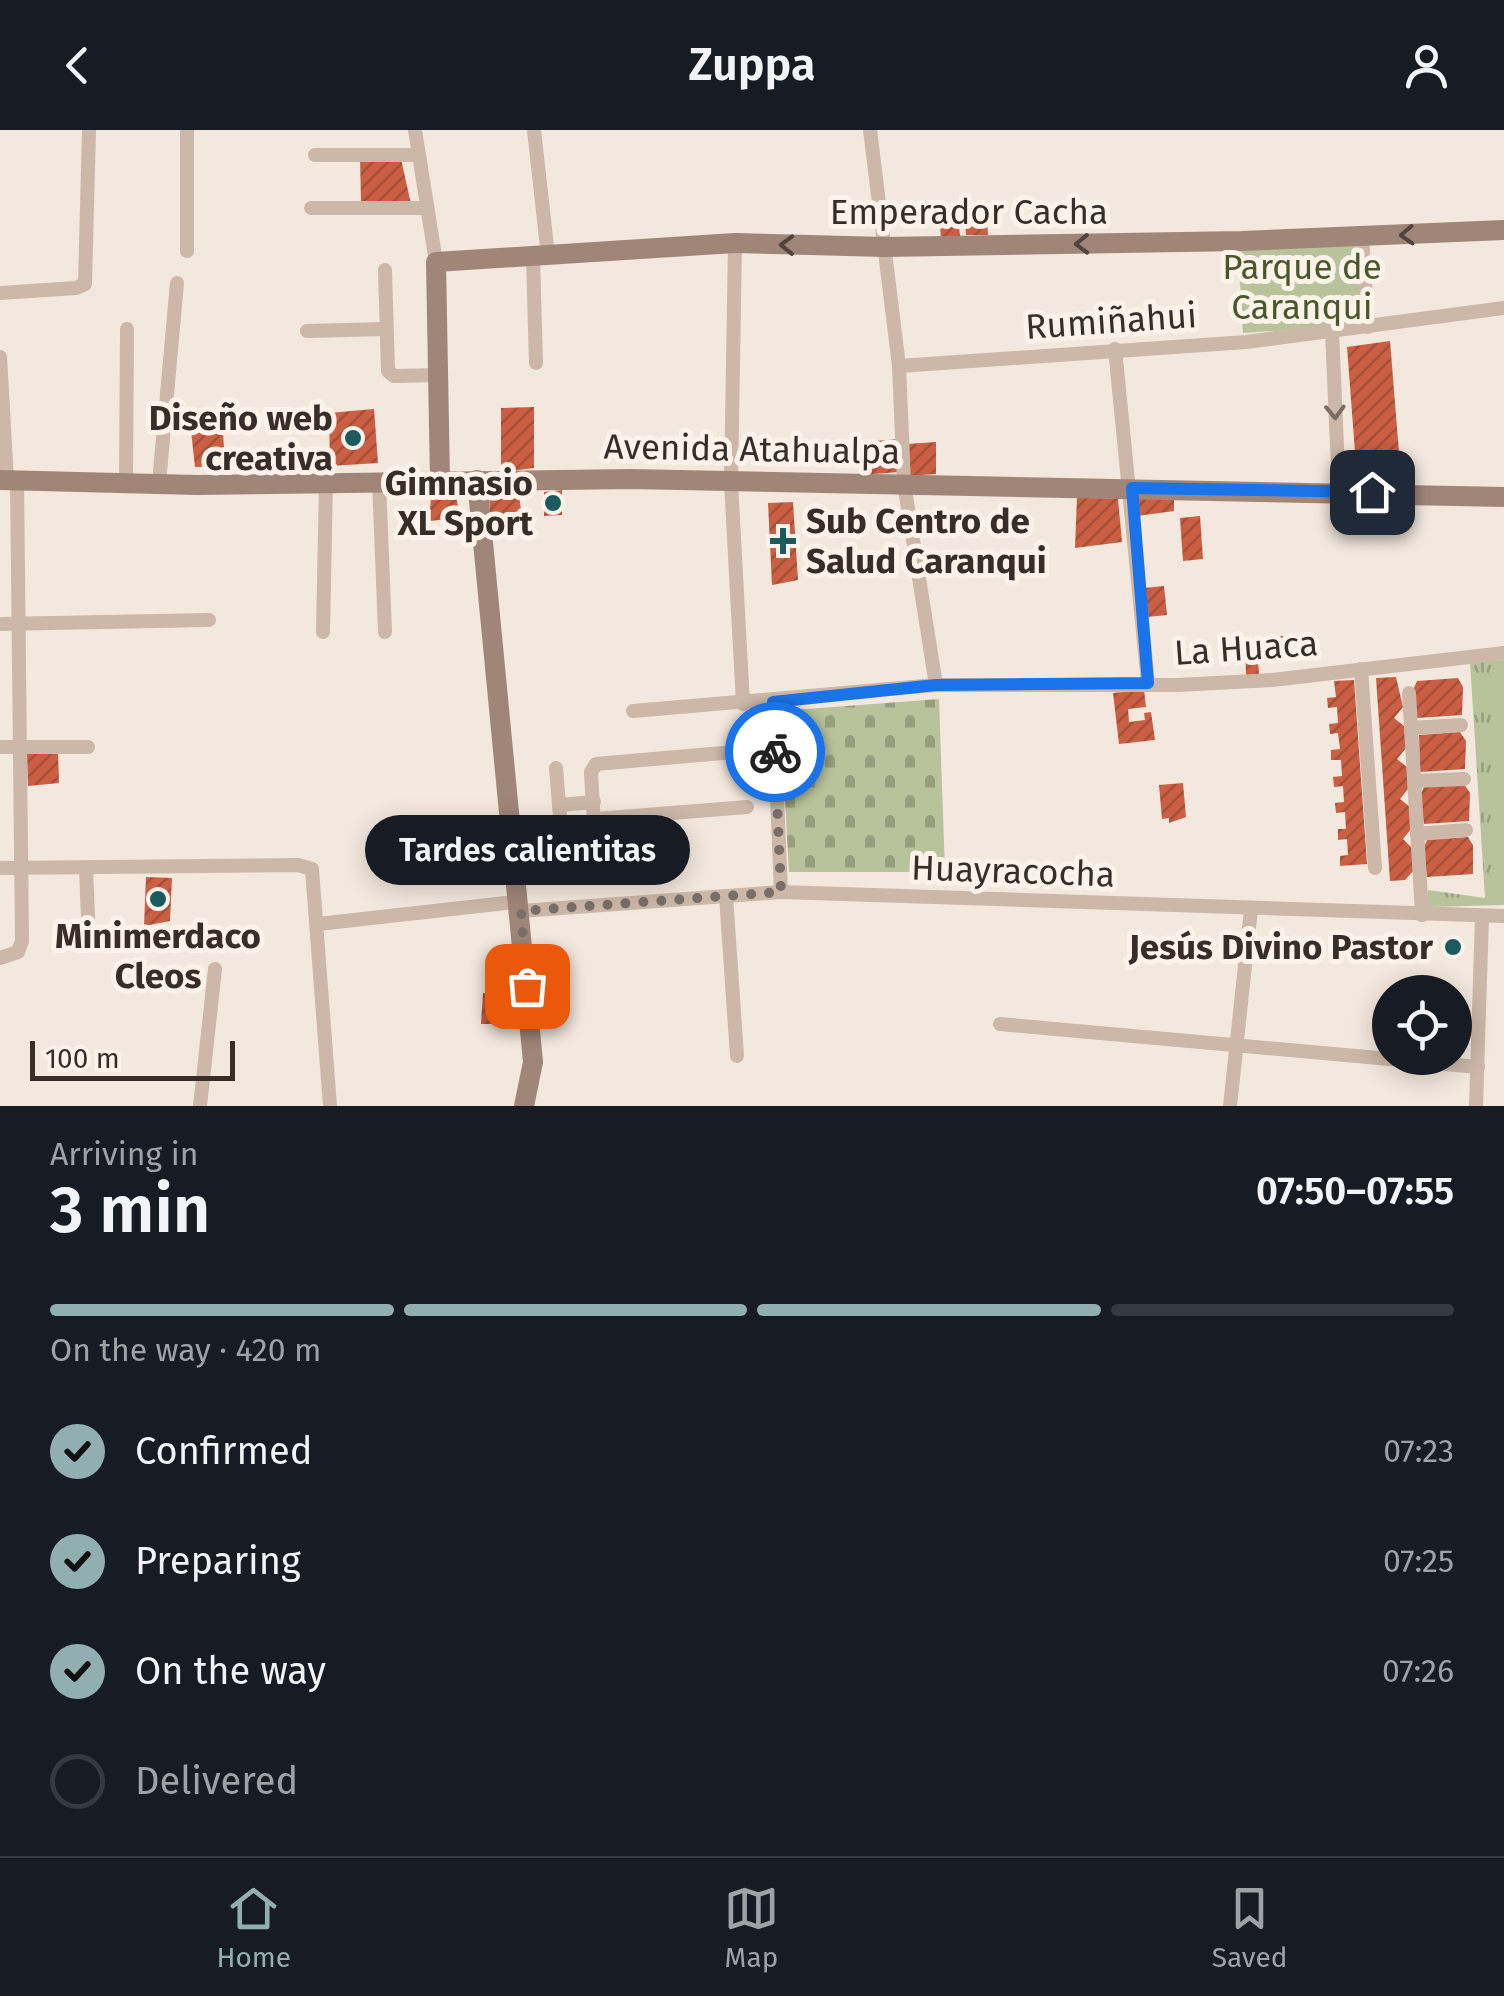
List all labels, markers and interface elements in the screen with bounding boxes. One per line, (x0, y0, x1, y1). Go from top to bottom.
icon: back (50, 38, 105, 93)
text: Zuppa (688, 38, 816, 92)
icon: person (1399, 38, 1454, 93)
street label: Emperador Cacha (830, 191, 1108, 233)
one-way arrow (1398, 224, 1414, 245)
one-way arrow (1073, 233, 1089, 254)
one-way arrow (779, 234, 795, 255)
park label: Parque de Caranqui (1222, 246, 1382, 328)
street label: Rumiñahui (1024, 294, 1198, 348)
place label: Diseño web creativa (149, 397, 333, 479)
one-way arrow (1325, 404, 1346, 420)
street label: Avenida Atahualpa (603, 425, 901, 473)
marker: Diseño web creativa (342, 427, 364, 449)
pin (1330, 450, 1415, 535)
place label: Gimnasio XL Sport (385, 462, 533, 544)
icon: home (1345, 465, 1400, 520)
marker: Gimnasio XL Sport (542, 492, 564, 514)
place label: Sub Centro de Salud Caranqui (806, 500, 1047, 582)
marker: Sub Centro de Salud Caranqui (770, 528, 796, 554)
street label: La Huaca (1173, 622, 1319, 674)
courier (725, 702, 825, 802)
icon: bike (748, 725, 803, 780)
callout: Tardes calientitas (364, 816, 690, 886)
text: Tardes calientitas (399, 831, 656, 869)
street label: Huayracocha (910, 846, 1116, 896)
marker: Minimerdaco Cleos (147, 888, 169, 910)
place label: Minimerdaco Cleos (55, 915, 261, 997)
place label: Jesús Divino Pastor (1128, 926, 1434, 968)
marker: Jesús Divino Pastor (1442, 936, 1464, 958)
pin (485, 944, 570, 1029)
icon: bag (500, 959, 555, 1014)
map controls (1372, 975, 1472, 1075)
button: locate (1372, 975, 1472, 1075)
scale bar (30, 1036, 235, 1080)
text: 100 m (45, 1042, 120, 1075)
text: Arriving in (50, 1135, 198, 1173)
text: 07:50–07:55 (1256, 1168, 1454, 1214)
text: 3 min (50, 1171, 210, 1249)
text: On the way · 420 m (50, 1331, 321, 1369)
icon: check (50, 1424, 105, 1479)
text: Confirmed (135, 1428, 313, 1474)
text: 07:23 (1383, 1432, 1454, 1470)
icon: check (50, 1534, 105, 1589)
text: Preparing (135, 1538, 301, 1584)
text: 07:25 (1383, 1542, 1454, 1580)
icon: check (50, 1644, 105, 1699)
text: On the way (135, 1648, 326, 1694)
text: 07:26 (1382, 1652, 1454, 1690)
text: Delivered (135, 1758, 298, 1804)
tab: Home (216, 1881, 291, 1974)
tab: Map (724, 1881, 779, 1974)
tab: Saved (1212, 1881, 1288, 1974)

